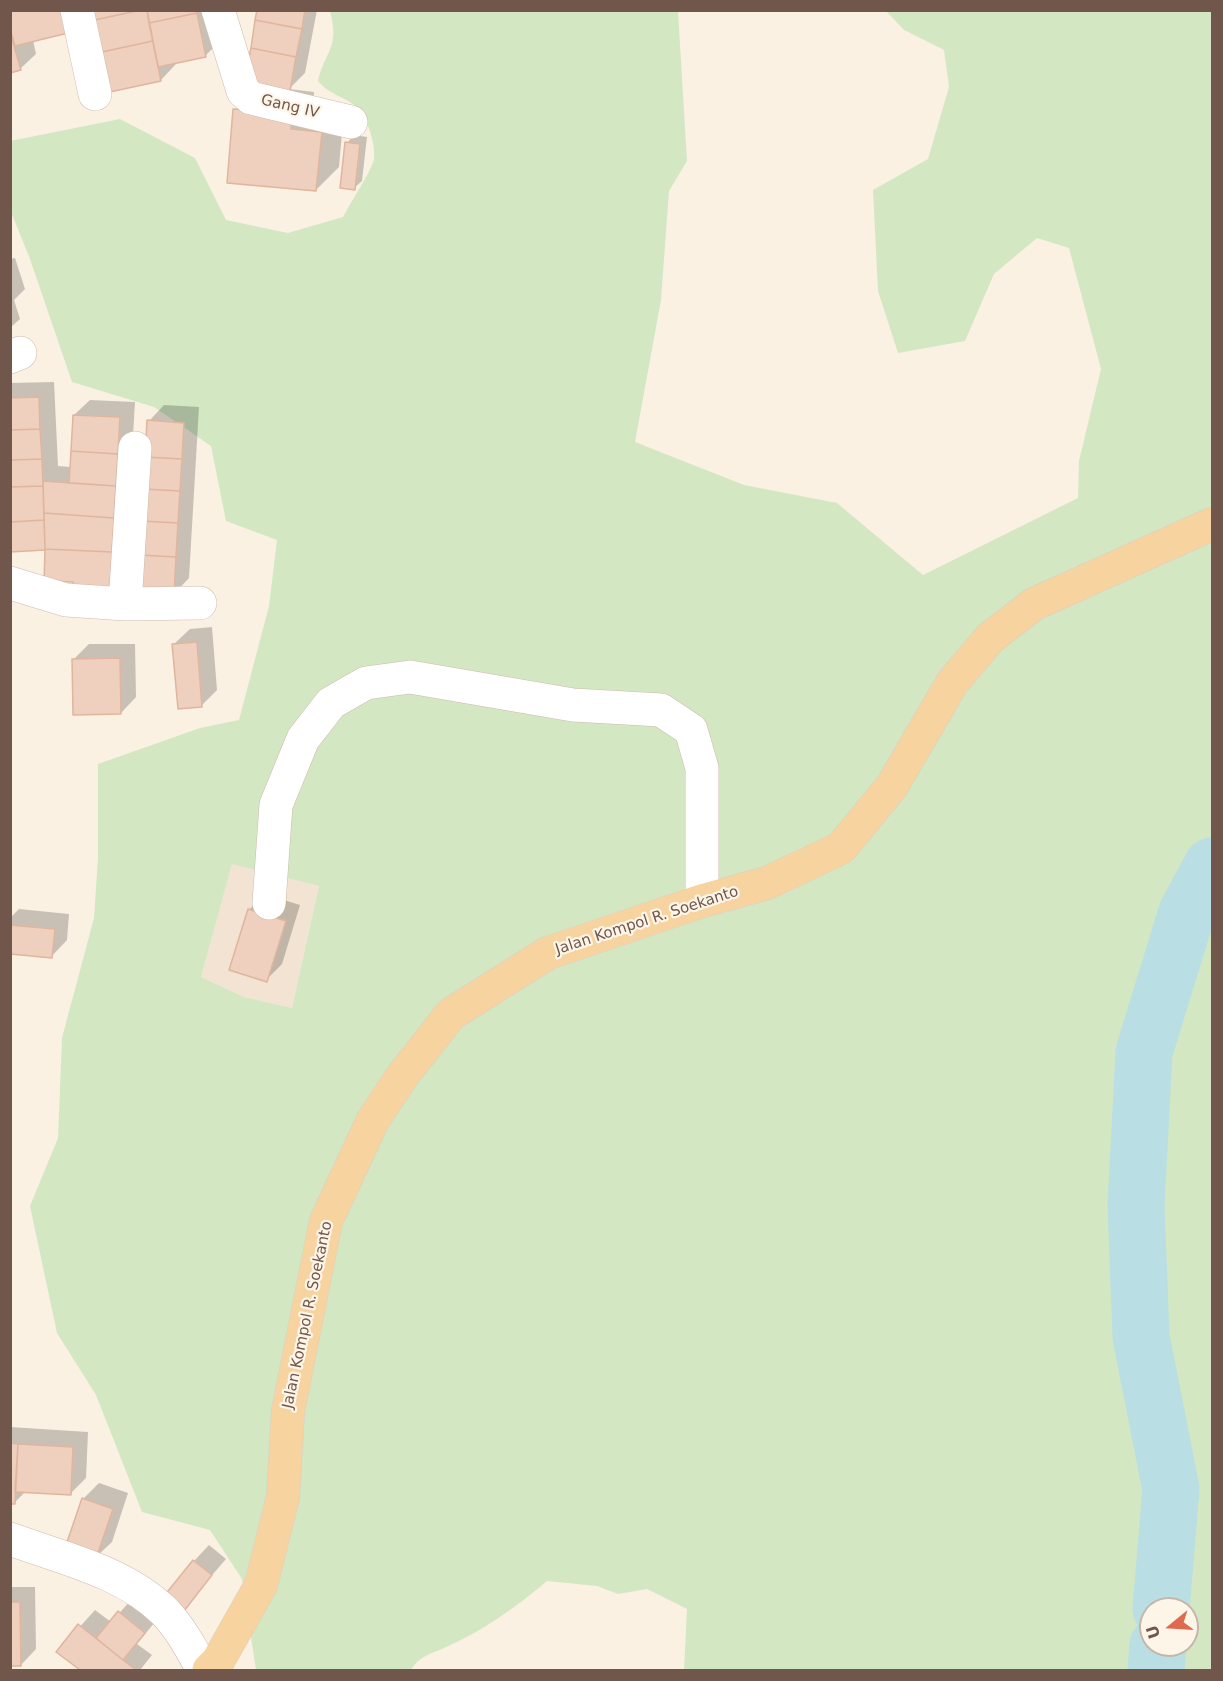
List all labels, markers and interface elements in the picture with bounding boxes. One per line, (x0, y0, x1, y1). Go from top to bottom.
street label: Gang IV (259, 92, 321, 122)
street label: Jalan Kompol R. Soekanto (553, 883, 741, 959)
street label: Jalan Kompol R. Soekanto (279, 1220, 337, 1410)
north arrow (1139, 1597, 1199, 1657)
text: U (1142, 1623, 1164, 1641)

